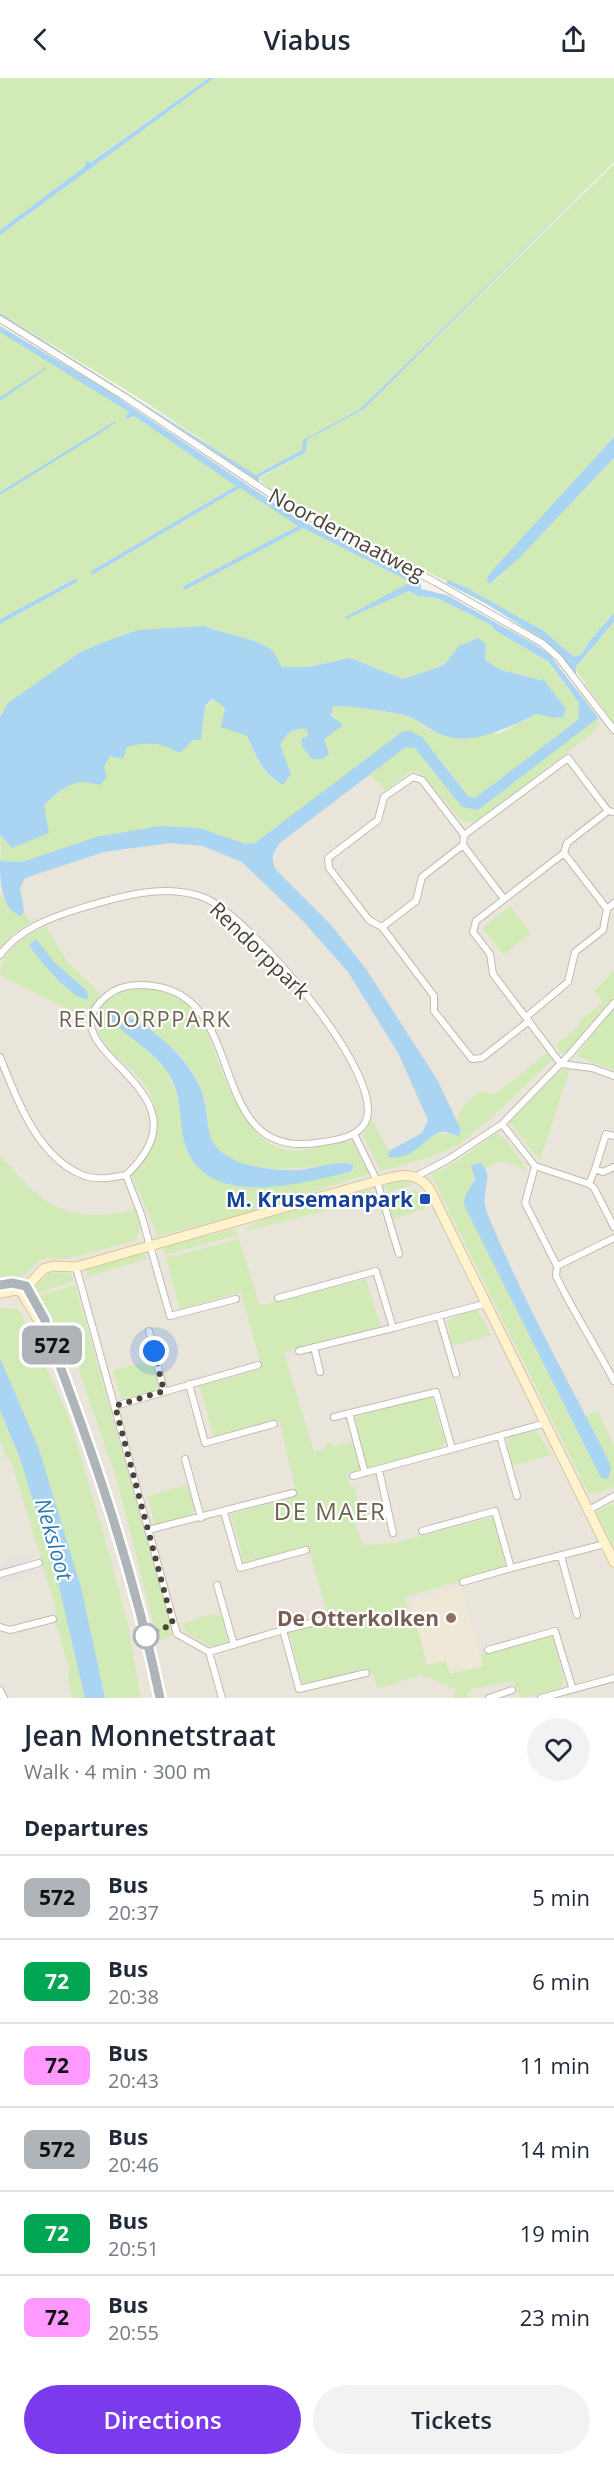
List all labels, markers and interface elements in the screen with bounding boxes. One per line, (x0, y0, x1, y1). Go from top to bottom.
text: Viabus (263, 21, 351, 58)
icon: back (24, 23, 57, 56)
icon: share (557, 23, 590, 56)
street label: Noordermaatweg (264, 481, 430, 587)
street label: Rendorppark (204, 895, 316, 1005)
district label: RENDORPPARK (59, 1003, 231, 1033)
place label: M. Krusemanpark (226, 1185, 414, 1213)
marker: M. Krusemanpark (418, 1192, 432, 1206)
line badge: 572 (17, 1326, 86, 1364)
text: 572 (34, 1331, 70, 1359)
your location (139, 1336, 169, 1366)
water label: Neksloot (29, 1494, 81, 1584)
district label: DE MAER (274, 1494, 386, 1527)
place label: De Otterkolken (277, 1604, 439, 1632)
marker: De Otterkolken (444, 1611, 458, 1625)
unlabelled marker (133, 1623, 159, 1649)
text: Jean Monnetstraat (24, 1716, 276, 1754)
button: heart (527, 1718, 590, 1781)
text: Walk · 4 min · 300 m (24, 1758, 211, 1785)
text: Departures (24, 1812, 148, 1842)
text: Bus (108, 1869, 148, 1899)
text: 5 min (532, 1882, 590, 1912)
text: 572 (39, 1883, 75, 1911)
text: 20:37 (108, 1899, 159, 1926)
text: Bus (108, 1953, 148, 1983)
text: 6 min (532, 1966, 590, 1996)
text: 72 (45, 1967, 69, 1995)
text: 20:38 (108, 1983, 159, 2010)
text: Bus (108, 2037, 148, 2067)
text: 11 min (520, 2050, 590, 2080)
text: 72 (45, 2051, 69, 2079)
text: 20:43 (108, 2067, 159, 2094)
text: Bus (108, 2121, 148, 2151)
text: 14 min (520, 2134, 590, 2164)
text: 572 (39, 2135, 75, 2163)
text: 20:46 (108, 2151, 159, 2178)
text: Bus (108, 2205, 148, 2235)
text: 19 min (520, 2218, 590, 2248)
text: 72 (45, 2219, 69, 2247)
text: 20:51 (108, 2235, 159, 2262)
text: Bus (108, 2289, 148, 2319)
text: 23 min (520, 2302, 590, 2332)
text: 72 (45, 2303, 69, 2331)
text: 20:55 (108, 2319, 159, 2346)
button: Directions (24, 2385, 301, 2454)
button: Tickets (313, 2385, 590, 2454)

